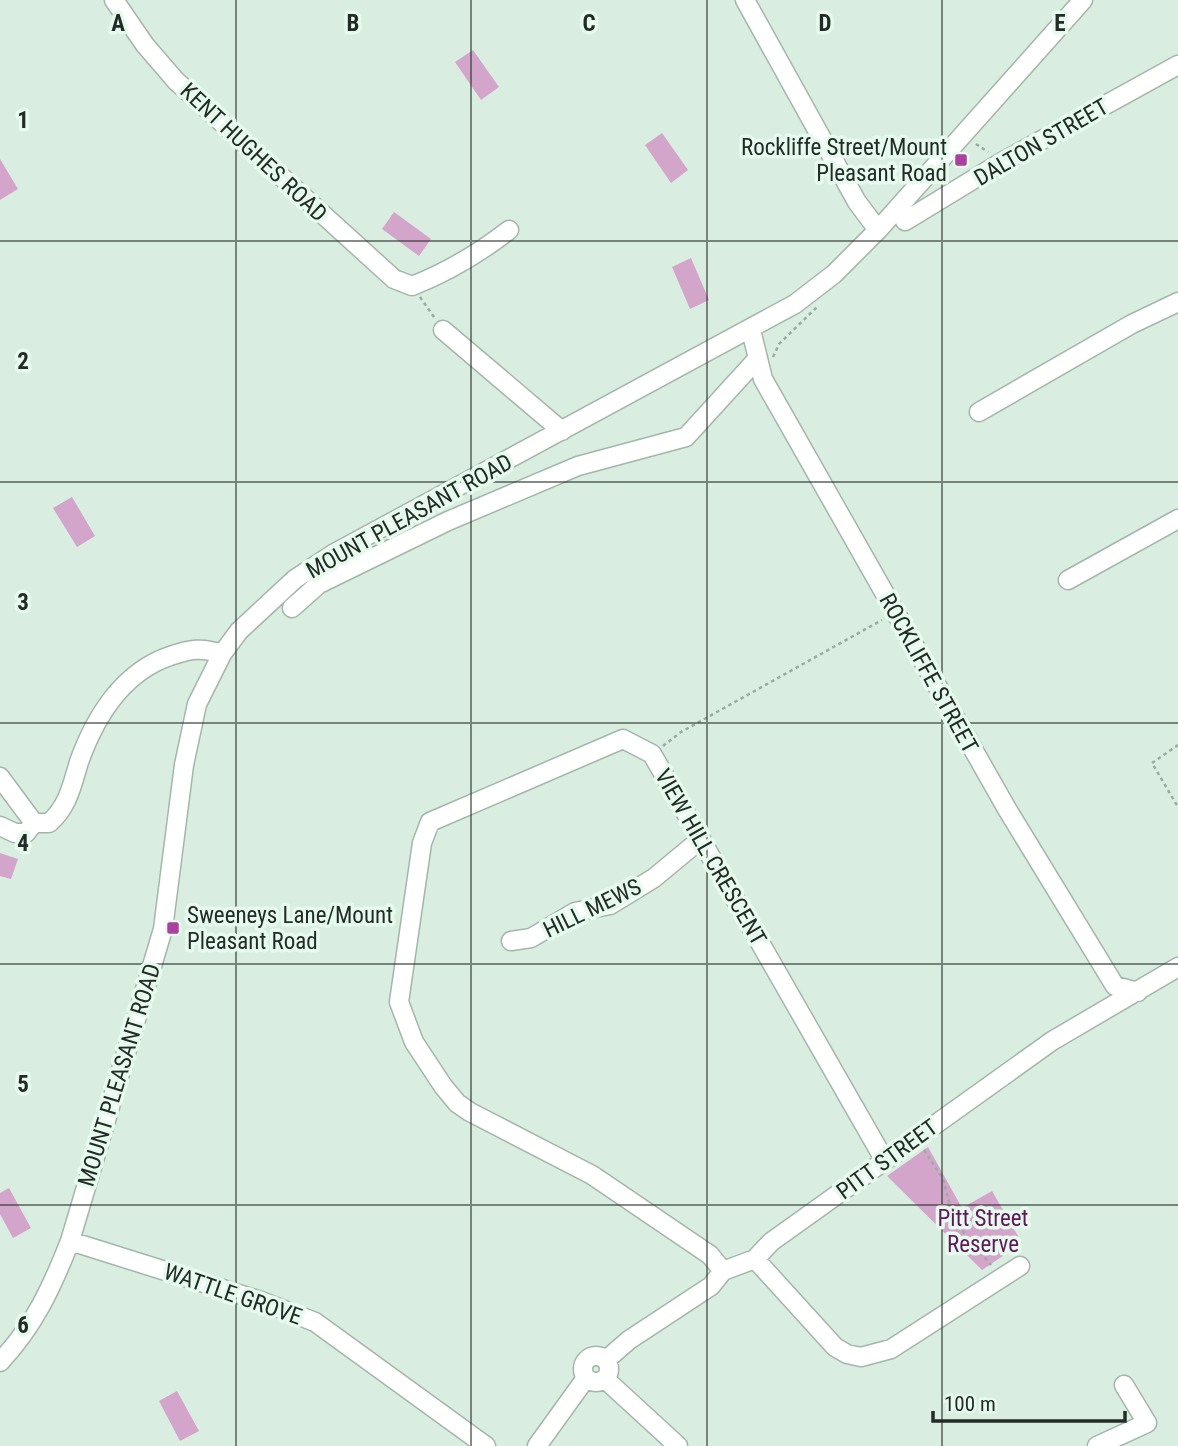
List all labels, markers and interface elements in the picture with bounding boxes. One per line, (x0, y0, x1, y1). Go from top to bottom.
text: A (111, 10, 125, 37)
text: B (347, 10, 359, 37)
text: C (582, 10, 596, 37)
text: D (819, 10, 832, 37)
text: E (1054, 10, 1066, 37)
street label: KENT HUGHES ROAD (175, 78, 333, 227)
street label: DALTON STREET (969, 93, 1113, 192)
text: 1 (17, 107, 29, 134)
place label: Rockliffe Street/Mount Pleasant Road (741, 134, 947, 187)
marker: Rockliffe Street/Mount Pleasant Road (953, 152, 969, 168)
text: 2 (17, 348, 29, 375)
street label: MOUNT PLEASANT ROAD (302, 449, 517, 584)
text: 3 (17, 589, 29, 616)
street label: ROCKLIFFE STREET (874, 589, 984, 758)
street label: VIEW HILL CRESCENT (649, 764, 772, 950)
text: 4 (17, 830, 29, 857)
street label: HILL MEWS (539, 873, 646, 944)
place label: Sweeneys Lane/Mount Pleasant Road (187, 902, 393, 955)
marker: Sweeneys Lane/Mount Pleasant Road (165, 920, 181, 936)
street label: MOUNT PLEASANT ROAD (73, 961, 166, 1190)
text: 5 (17, 1071, 29, 1098)
street label: PITT STREET (832, 1114, 943, 1205)
park label: Pitt Street Reserve (938, 1205, 1028, 1258)
street label: WATTLE GROVE (160, 1258, 305, 1331)
text: 6 (17, 1312, 29, 1339)
scale bar (933, 1380, 1126, 1424)
text: 100 m (944, 1392, 996, 1416)

